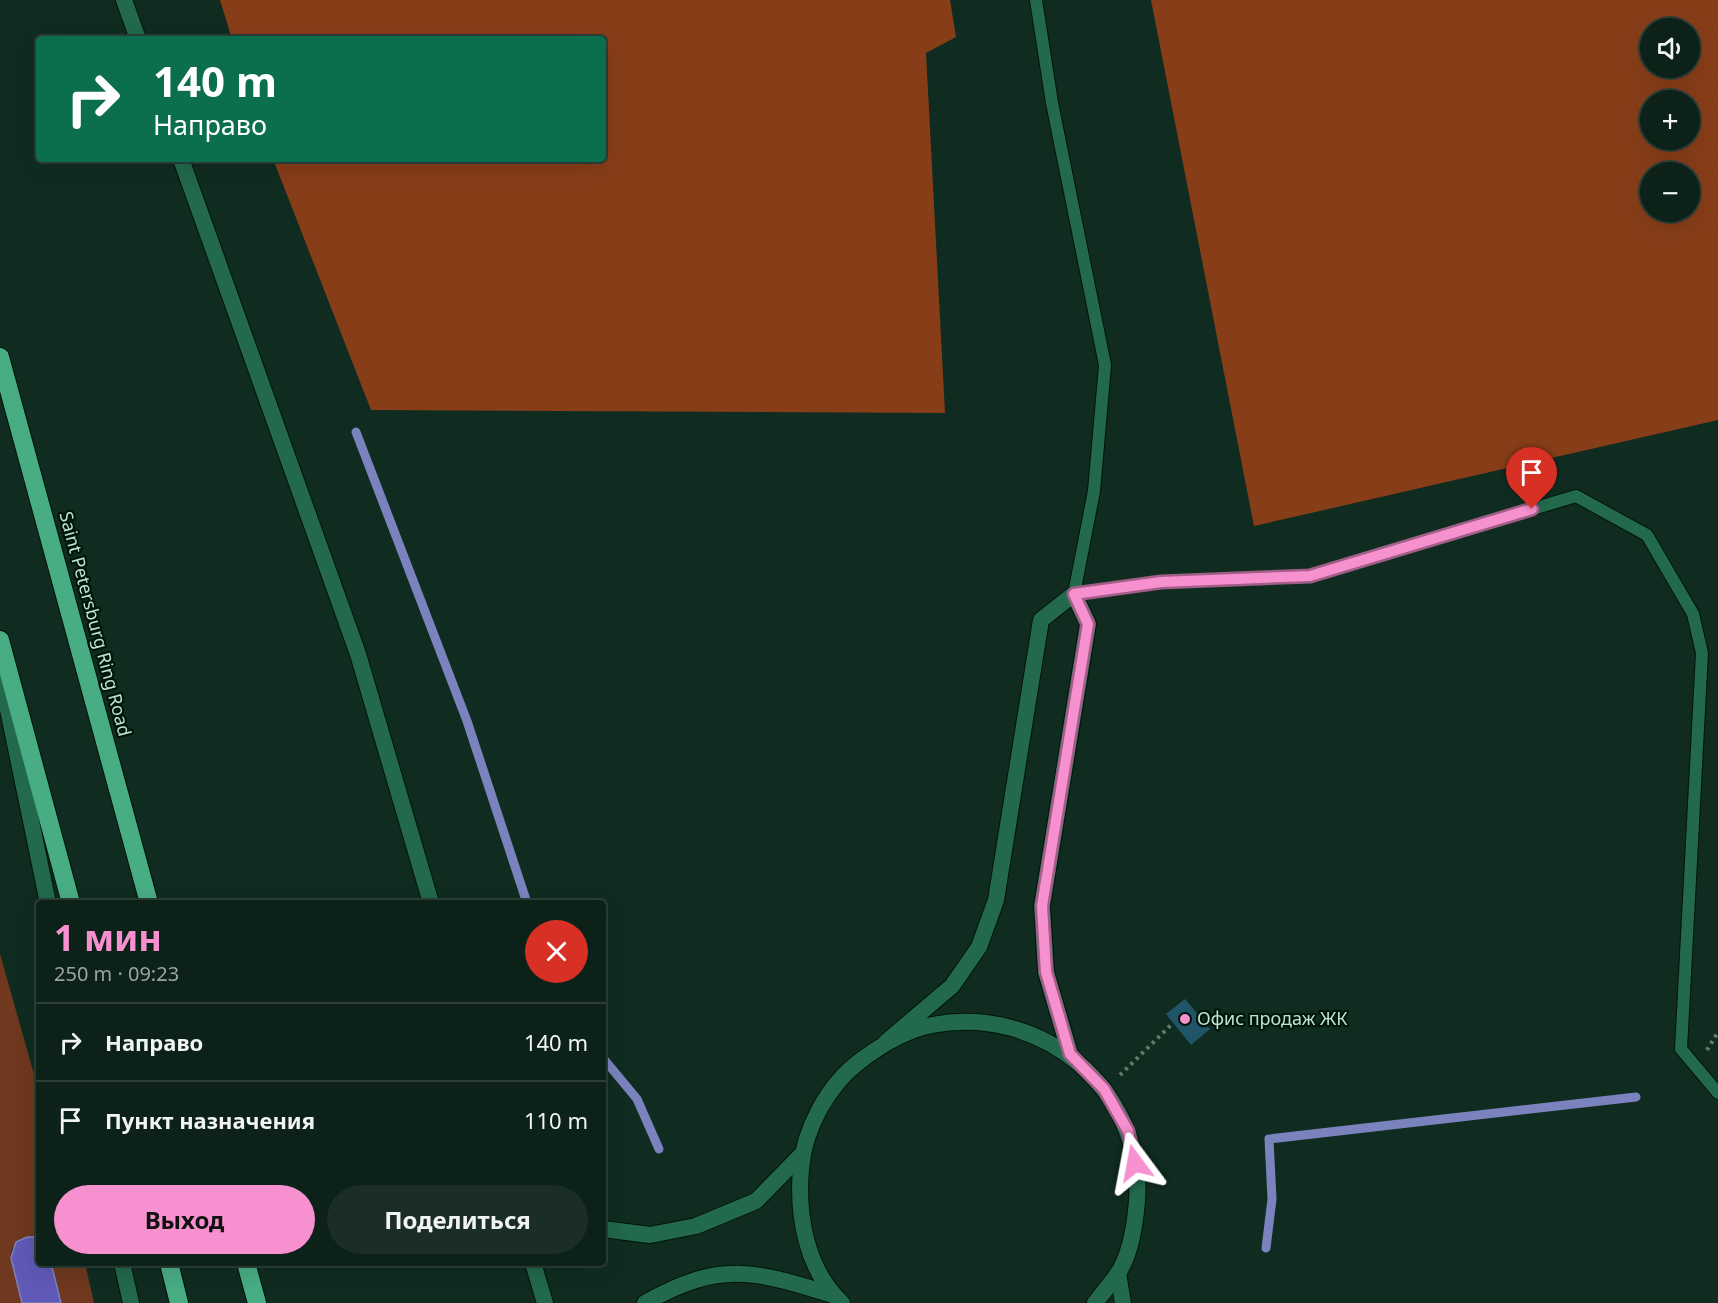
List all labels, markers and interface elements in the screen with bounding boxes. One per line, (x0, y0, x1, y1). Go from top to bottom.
map controls (1640, 18, 1700, 222)
button: sound (1640, 18, 1700, 78)
text: 140 m (153, 52, 277, 109)
icon: right (54, 60, 132, 138)
button: + (1640, 90, 1700, 150)
text: Направо (153, 106, 267, 143)
button: − (1640, 162, 1700, 222)
pin (1506, 447, 1557, 509)
icon: arrive (1515, 456, 1548, 489)
street label: Saint Petersburg Ring Road (54, 509, 138, 739)
text: 1 мин (54, 913, 162, 962)
button: close (525, 920, 588, 983)
text: 250 m · 09:23 (54, 960, 179, 987)
place label: Офис продаж ЖК (1197, 1006, 1348, 1030)
marker: Офис продаж ЖК (1178, 1012, 1192, 1026)
icon: right (54, 1026, 87, 1059)
text: Направо (105, 1027, 203, 1057)
text: 140 m (524, 1027, 588, 1057)
icon: arrive (54, 1104, 87, 1137)
text: Пункт назначения (105, 1105, 315, 1135)
text: 110 m (524, 1105, 588, 1135)
position arrow (1103, 1131, 1167, 1195)
button: Выход (54, 1185, 315, 1254)
button: Поделиться (327, 1185, 588, 1254)

